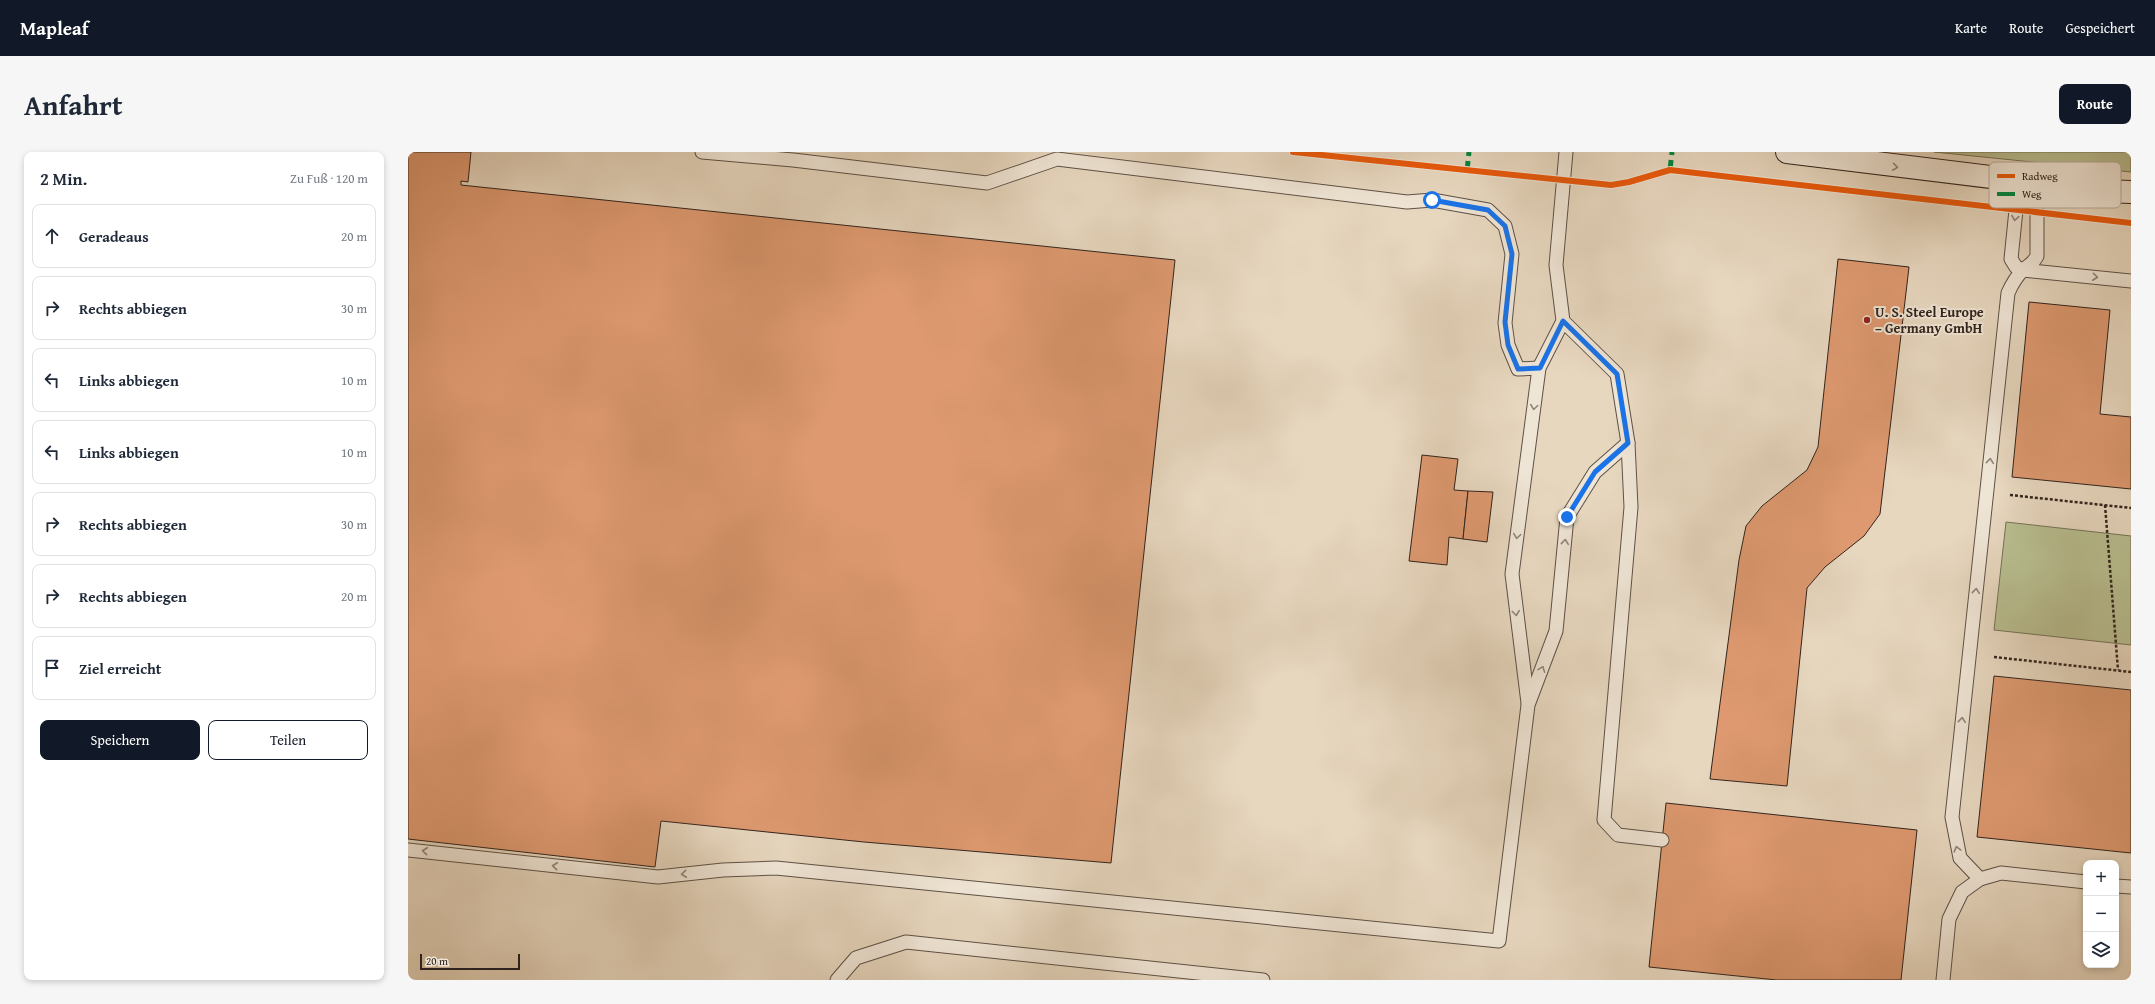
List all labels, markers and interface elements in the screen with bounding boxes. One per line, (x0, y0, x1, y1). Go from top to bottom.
text: Mapleaf (20, 14, 89, 42)
text: Karte (1955, 18, 1987, 38)
text: Route (2009, 18, 2043, 38)
text: Gespeichert (2065, 18, 2135, 38)
text: Anfahrt (24, 84, 123, 125)
button: Route (2059, 84, 2131, 124)
one-way arrow (1892, 162, 1899, 171)
legend (1989, 162, 2121, 208)
text: 2 Min. (40, 166, 87, 191)
text: Radweg (2022, 168, 2058, 184)
text: Zu Fuß · 120 m (290, 169, 368, 188)
text: Weg (2022, 186, 2042, 202)
route start (1423, 191, 1441, 209)
one-way arrow (2011, 215, 2020, 221)
icon: ahead (41, 225, 63, 247)
text: Geradeaus (79, 226, 149, 247)
text: 20 m (341, 227, 367, 246)
one-way arrow (2092, 272, 2098, 281)
icon: right (41, 297, 63, 319)
text: Rechts abbiegen (79, 298, 187, 319)
text: 30 m (341, 299, 367, 318)
place label: U. S. Steel Europe – Germany GmbH (1875, 302, 1984, 338)
marker: U. S. Steel Europe – Germany GmbH (1862, 315, 1872, 325)
icon: left (41, 369, 63, 391)
text: Links abbiegen (79, 370, 179, 391)
text: 10 m (341, 371, 367, 390)
one-way arrow (1530, 404, 1539, 410)
icon: left (41, 441, 63, 463)
text: Links abbiegen (79, 442, 179, 463)
text: 10 m (341, 443, 367, 462)
one-way arrow (1986, 458, 1995, 465)
route end (1558, 508, 1576, 526)
icon: right (41, 513, 63, 535)
text: Rechts abbiegen (79, 514, 187, 535)
text: 30 m (341, 515, 367, 534)
one-way arrow (1513, 533, 1522, 539)
one-way arrow (1560, 539, 1569, 545)
icon: right (41, 585, 63, 607)
text: Rechts abbiegen (79, 586, 187, 607)
text: 20 m (341, 587, 367, 606)
one-way arrow (1972, 588, 1981, 594)
one-way arrow (1512, 610, 1521, 616)
icon: arrive (41, 657, 63, 679)
text: Ziel erreicht (79, 658, 161, 679)
one-way arrow (1537, 665, 1545, 672)
one-way arrow (1957, 717, 1966, 723)
button: Speichern (40, 720, 200, 760)
button: Teilen (208, 720, 368, 760)
one-way arrow (1954, 846, 1962, 852)
one-way arrow (422, 847, 428, 856)
map controls (2083, 860, 2119, 968)
button: + (2083, 860, 2119, 896)
one-way arrow (552, 861, 558, 870)
one-way arrow (681, 870, 687, 879)
button: − (2083, 896, 2119, 932)
button: layers (2083, 932, 2119, 968)
scale bar (420, 952, 520, 971)
text: 20 m (426, 953, 448, 969)

